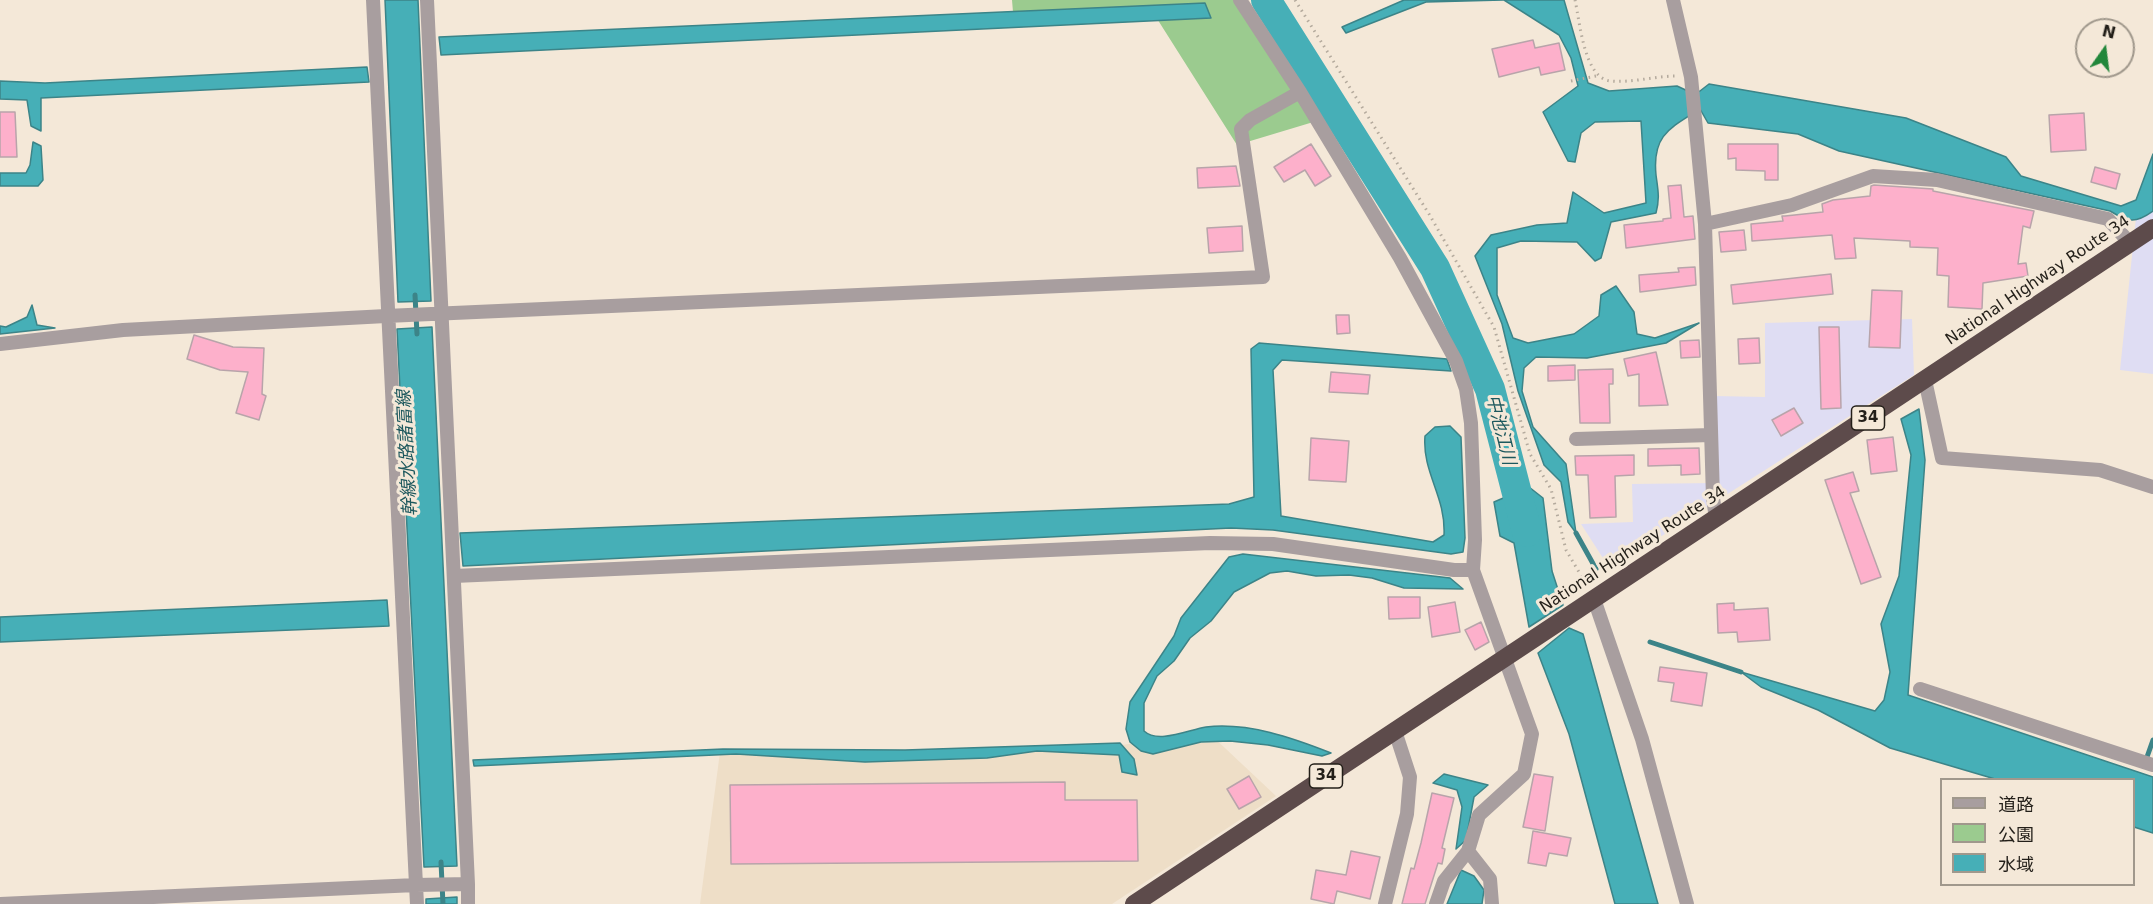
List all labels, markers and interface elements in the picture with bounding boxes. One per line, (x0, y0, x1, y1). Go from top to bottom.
north arrow (2075, 18, 2135, 78)
text: N (2100, 21, 2118, 43)
street label: National Highway Route 34 (1942, 212, 2134, 350)
water label: 幹線水路諸富線 (394, 390, 422, 516)
water label: 中池江川 (1481, 392, 1519, 468)
road number: 34 (1852, 406, 1884, 430)
street label: National Highway Route 34 (1536, 483, 1730, 617)
road number: 34 (1310, 764, 1342, 788)
legend (1940, 778, 2135, 886)
text: 道路 (1998, 794, 2034, 815)
text: 公園 (1998, 824, 2034, 845)
text: 水域 (1998, 854, 2034, 875)

